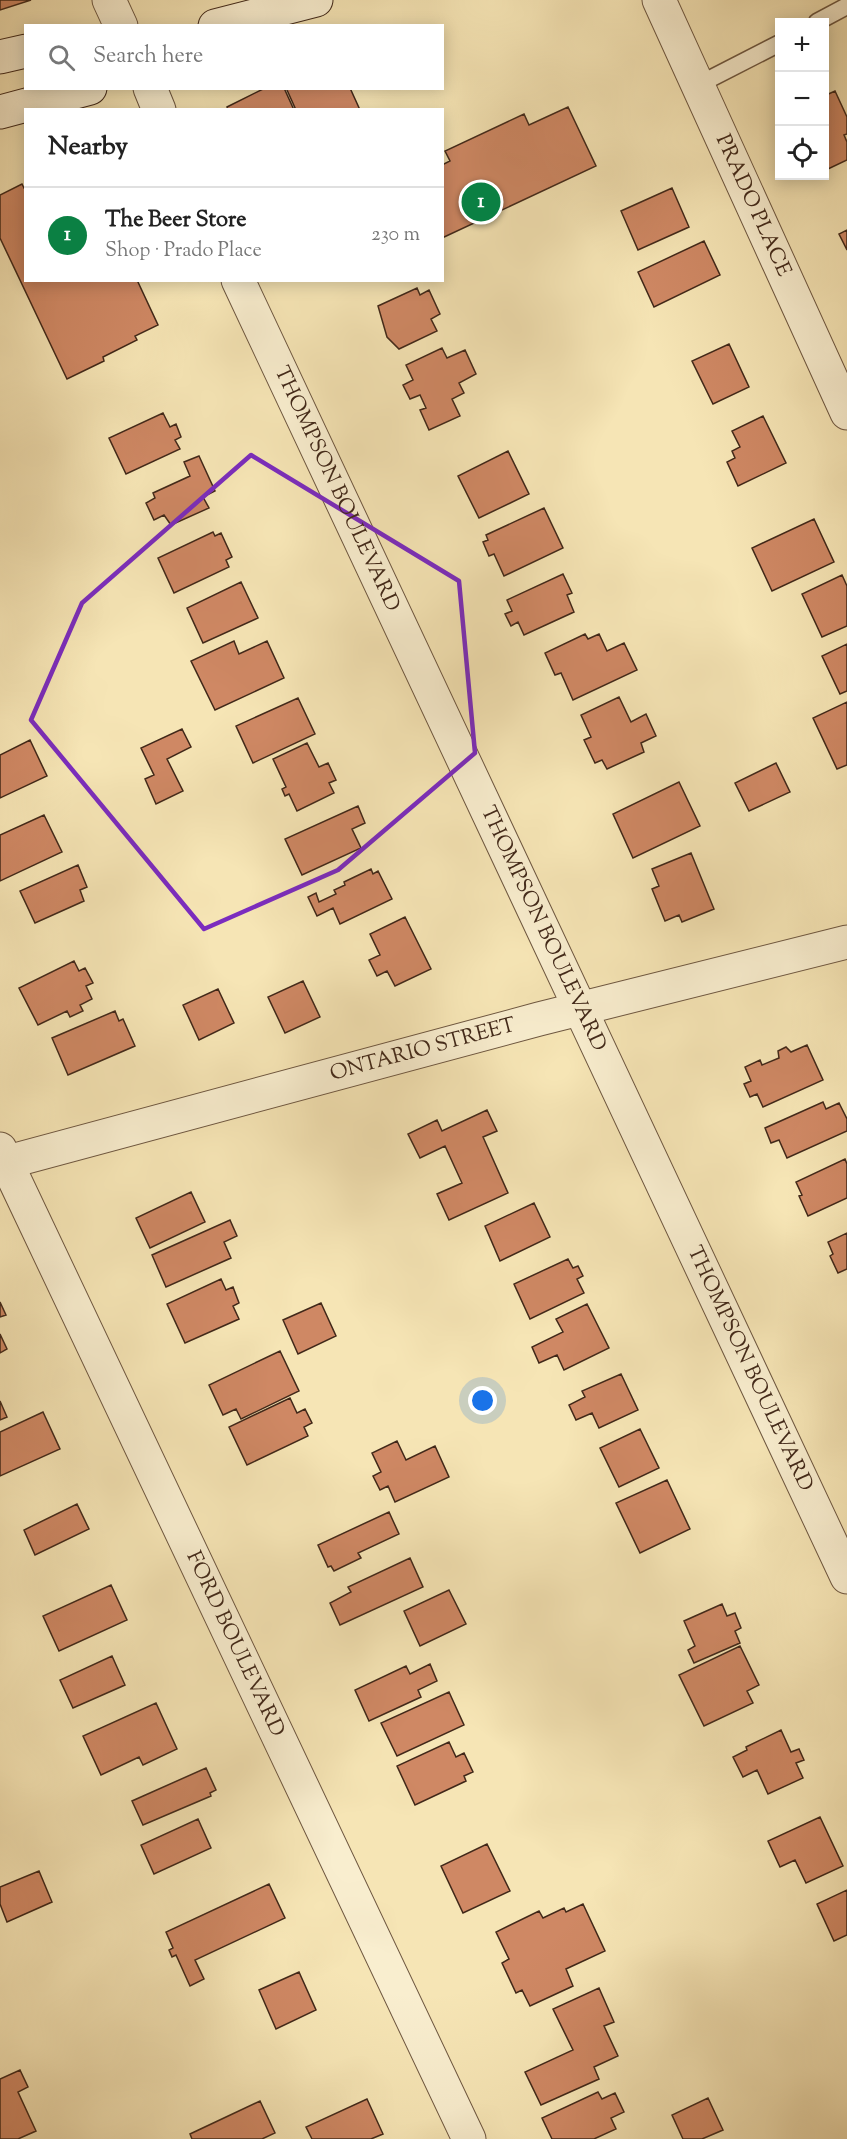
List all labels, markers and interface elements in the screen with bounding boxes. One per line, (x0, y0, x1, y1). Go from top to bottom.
map controls (775, 18, 829, 180)
button: + (775, 18, 829, 72)
search box (24, 24, 444, 90)
icon: search (45, 41, 78, 74)
text: Search here (93, 41, 203, 73)
button: − (775, 72, 829, 126)
button: locate (775, 126, 829, 180)
text: Nearby (48, 129, 128, 166)
street label: PRADO PLACE (707, 130, 798, 282)
pin: 1 (462, 180, 500, 224)
text: The Beer Store (105, 205, 247, 237)
text: 1 (64, 221, 71, 250)
text: 230 m (371, 221, 420, 250)
text: Shop · Prado Place (105, 237, 262, 266)
street label: THOMPSON BOULEVARD (266, 361, 407, 617)
street label: THOMPSON BOULEVARD (472, 801, 613, 1057)
street label: ONTARIO STREET (327, 1011, 519, 1090)
street label: THOMPSON BOULEVARD (679, 1241, 820, 1497)
your location (468, 1386, 497, 1415)
street label: FORD BOULEVARD (178, 1546, 291, 1742)

